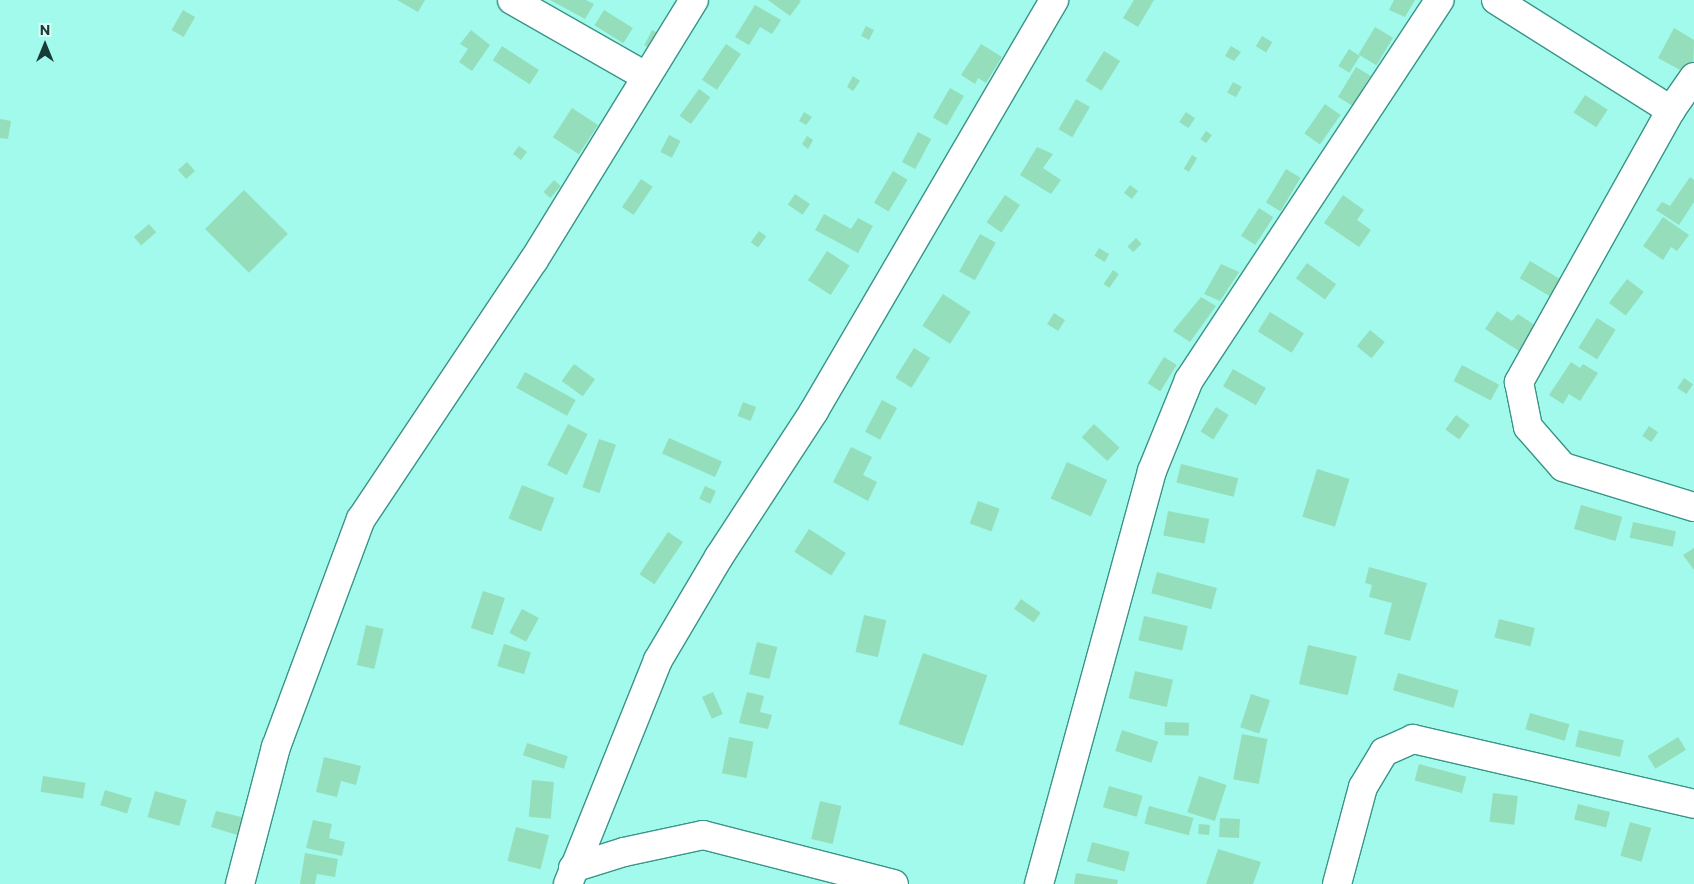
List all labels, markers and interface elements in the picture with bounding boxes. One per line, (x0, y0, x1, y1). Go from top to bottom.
north arrow (20, 20, 70, 70)
text: N (40, 21, 50, 38)

